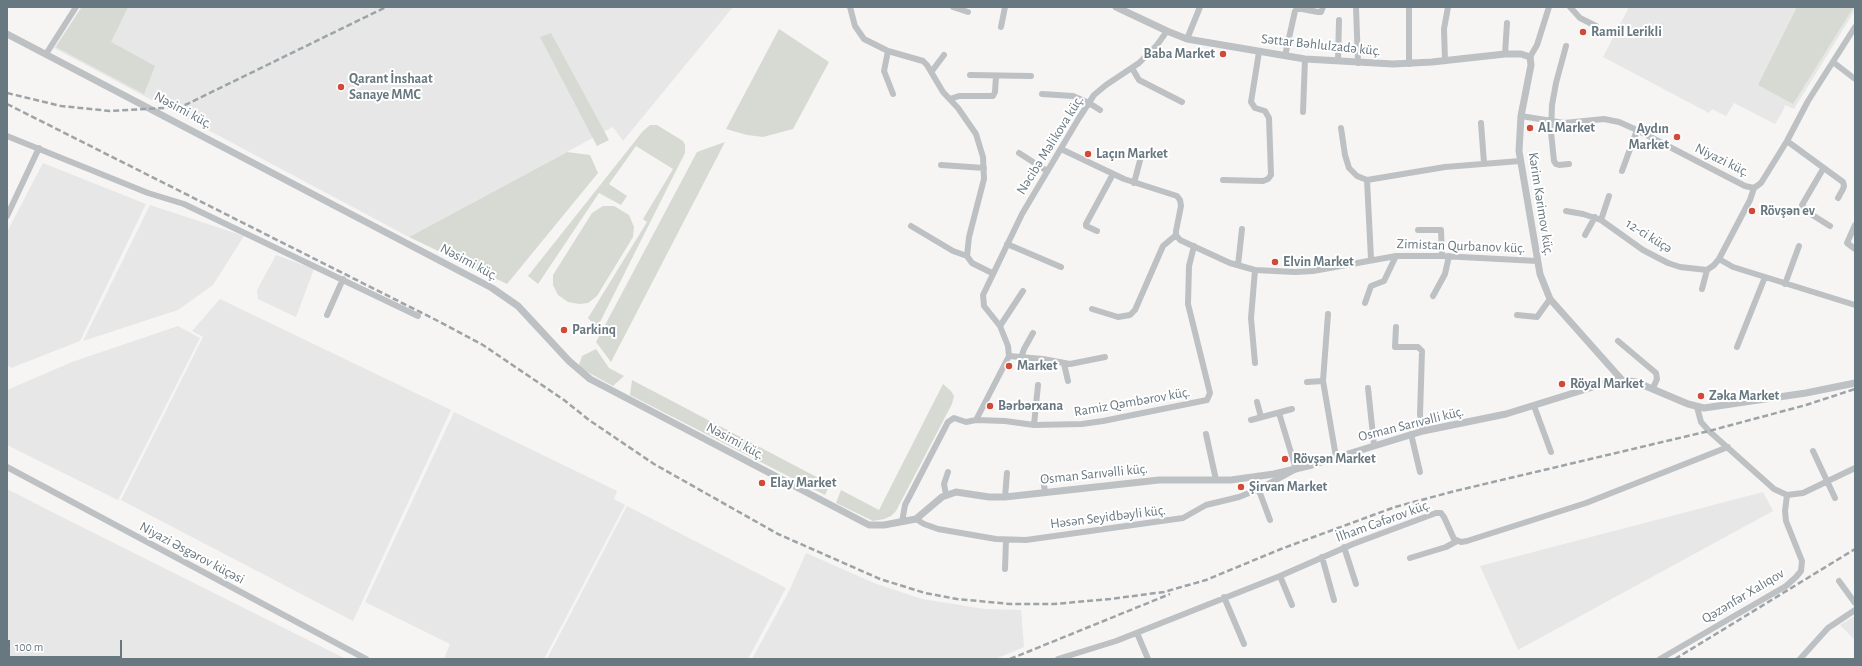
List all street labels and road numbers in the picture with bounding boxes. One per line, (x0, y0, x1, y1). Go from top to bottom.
street label: Səttar Bəhlulzadə küç. (1260, 30, 1382, 60)
street label: Nəsimi küç. (151, 88, 215, 132)
street label: Nəcibə Məlikova küç. (1013, 92, 1087, 198)
street label: Niyazi küç. (1692, 140, 1752, 180)
street label: Kərim Kərimov küç. (1525, 151, 1557, 257)
street label: 12-ci küçə (1623, 215, 1675, 257)
street label: Zimistan Qurbanov küç. (1396, 235, 1526, 257)
street label: Nəsimi küç. (437, 240, 501, 284)
street label: Ramiz Qəmbərov küç. (1073, 384, 1191, 420)
street label: Osman Sarıvəlli küç. (1357, 403, 1465, 445)
street label: Nəsimi küç. (703, 419, 767, 463)
street label: Osman Sarıvəlli küç. (1039, 460, 1149, 488)
street label: İlham Cəfərov küç. (1333, 496, 1433, 546)
street label: Həsən Seyidbəyli küç. (1049, 502, 1167, 532)
street label: Niyazi Əsgərov küçəsi (137, 518, 247, 588)
street label: Qəzənfər Xalıqov (1699, 565, 1787, 627)

